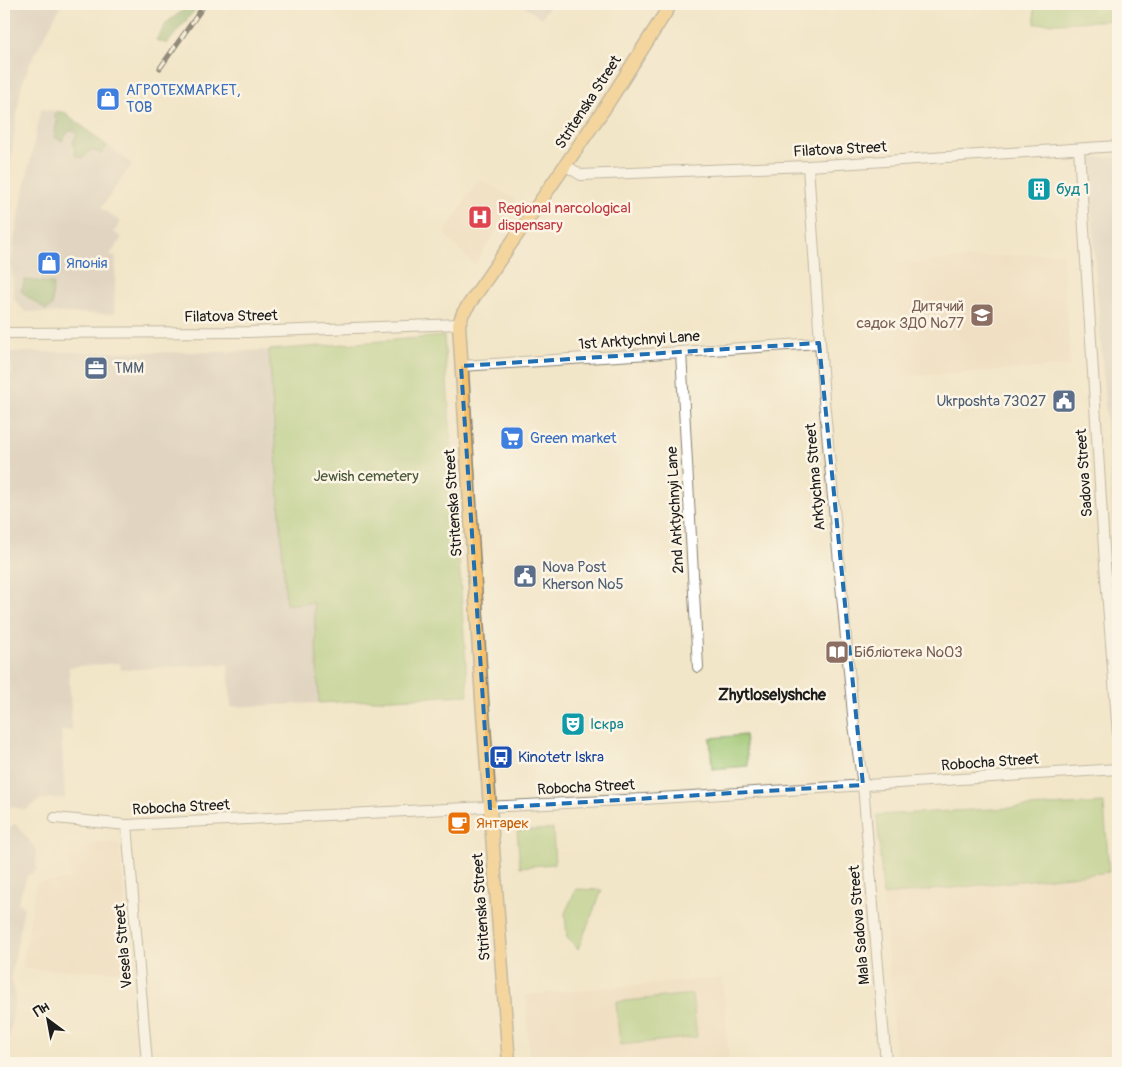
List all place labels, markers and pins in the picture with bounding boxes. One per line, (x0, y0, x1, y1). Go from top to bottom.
place label: АГРОТЕХМАРКЕТ, ТОВ (126, 81, 241, 117)
shop icon: АГРОТЕХМАРКЕТ, ТОВ (95, 86, 121, 112)
building icon: буд 1 (1026, 176, 1052, 202)
place label: буд 1 (1056, 180, 1089, 199)
place label: Regional narcological dispensary (498, 199, 631, 235)
hospital icon: Regional narcological dispensary (467, 204, 493, 230)
shop icon: Японія (36, 250, 62, 276)
place label: Японія (66, 254, 108, 273)
place label: Дитячий садок ЗДО №77 (857, 297, 964, 333)
school or university icon: Дитячий садок ЗДО №77 (969, 302, 995, 328)
office icon: TMM (83, 355, 109, 381)
place label: TMM (114, 359, 144, 378)
public building icon: Ukrposhta 73027 (1051, 388, 1077, 414)
place label: Ukrposhta 73027 (936, 392, 1046, 411)
supermarket icon: Green market (499, 425, 525, 451)
place label: Green market (530, 429, 618, 448)
place label: Nova Post Kherson №5 (542, 558, 624, 594)
public building icon: Nova Post Kherson №5 (512, 563, 538, 589)
library icon: Бібліотека №03 (824, 639, 850, 665)
place label: Бібліотека №03 (854, 643, 963, 662)
theatre icon: Іскра (560, 711, 586, 737)
place label: Іскра (590, 715, 624, 734)
bus stop icon: Kinotetr Iskra (488, 744, 514, 770)
place label: Kinotetr Iskra (518, 748, 604, 767)
cafe icon: Янтарек (446, 810, 472, 836)
place label: Янтарек (476, 814, 529, 833)

